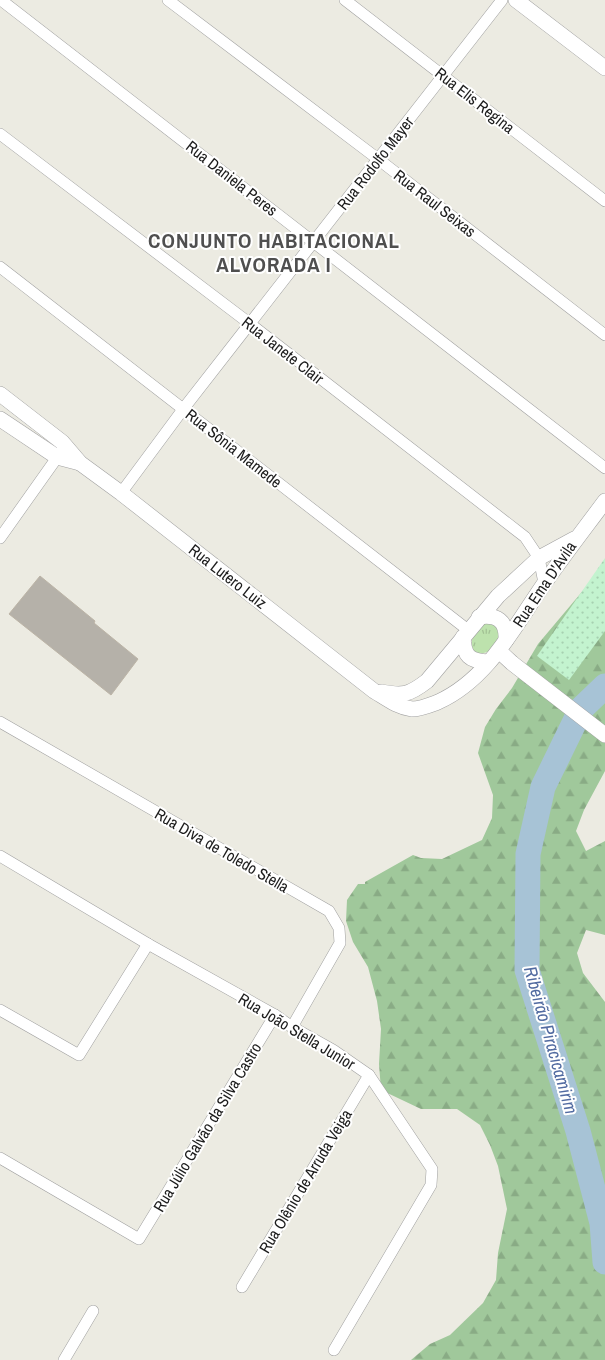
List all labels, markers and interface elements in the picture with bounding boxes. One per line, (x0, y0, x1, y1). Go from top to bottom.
street label: Rua Elis Regina (431, 62, 520, 139)
street label: Rua Rodolfo Mayer (332, 111, 419, 214)
street label: Rua Daniela Peres (182, 135, 282, 221)
street label: Rua Raul Seixas (389, 164, 481, 242)
district label: CONJUNTO HABITACIONAL ALVORADA I (148, 226, 400, 279)
street label: Rua Janete Clair (237, 311, 329, 389)
street label: Rua Sônia Mamede (181, 403, 287, 493)
street label: Rua Ema D'Avila (507, 536, 581, 631)
street label: Rua Lutero Luiz (184, 539, 272, 614)
street label: Rua Diva de Toledo Stella (151, 803, 294, 898)
water label: Ribeirão Piracicamirim (518, 963, 584, 1117)
street label: Rua João Stella Junior (234, 987, 360, 1075)
street label: Rua Júlio Galvão da Silva Castro (148, 1038, 266, 1216)
street label: Rua Olênio de Arruda Veiga (253, 1104, 357, 1257)

